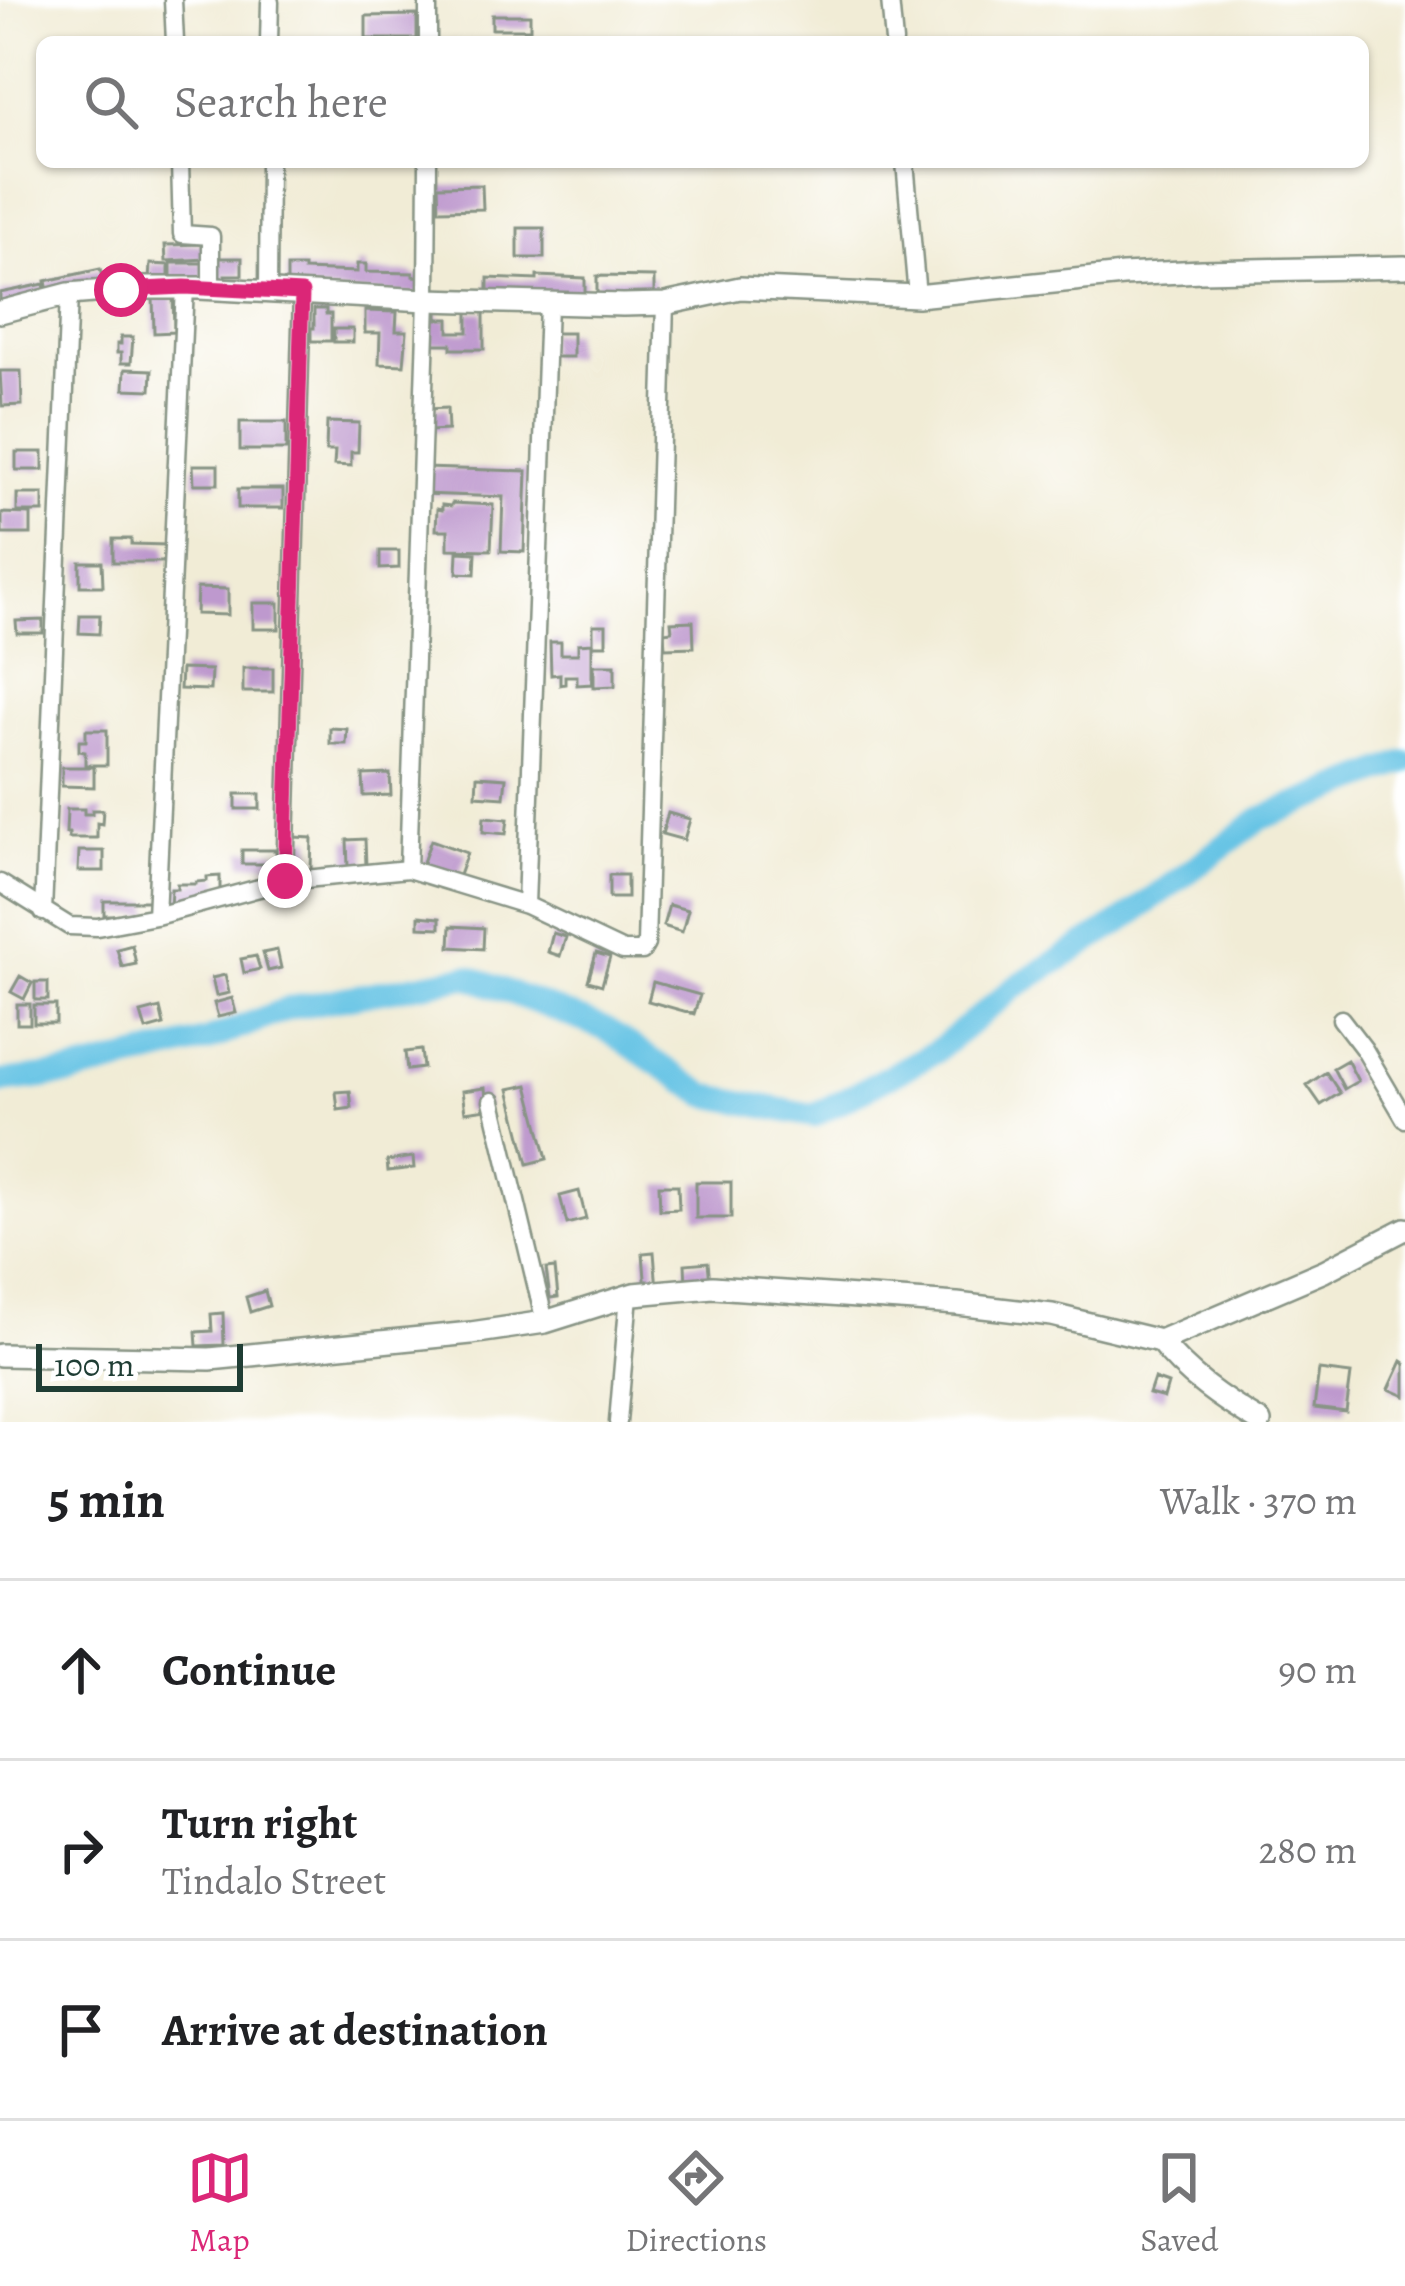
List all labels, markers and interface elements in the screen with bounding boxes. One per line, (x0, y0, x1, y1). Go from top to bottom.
search box (36, 36, 1369, 168)
icon: search (78, 69, 144, 135)
text: Search here (174, 71, 388, 133)
route start (94, 263, 148, 317)
route end (258, 854, 312, 908)
scale bar (36, 1338, 243, 1391)
text: 100 m (54, 1342, 134, 1387)
text: 5 min (48, 1465, 165, 1535)
text: Walk · 370 m (1160, 1474, 1357, 1527)
icon: ahead (48, 1637, 114, 1703)
text: Continue (162, 1639, 336, 1701)
text: 90 m (1278, 1643, 1357, 1696)
text: Turn right (162, 1792, 357, 1854)
icon: right (48, 1817, 114, 1883)
text: 280 m (1259, 1823, 1357, 1876)
text: Tindalo Street (162, 1854, 386, 1907)
icon: arrive (48, 1997, 114, 2063)
text: Arrive at destination (162, 1999, 548, 2061)
tab: Map (187, 2145, 253, 2262)
tab: Directions (626, 2145, 767, 2262)
tab: Saved (1140, 2145, 1218, 2262)

